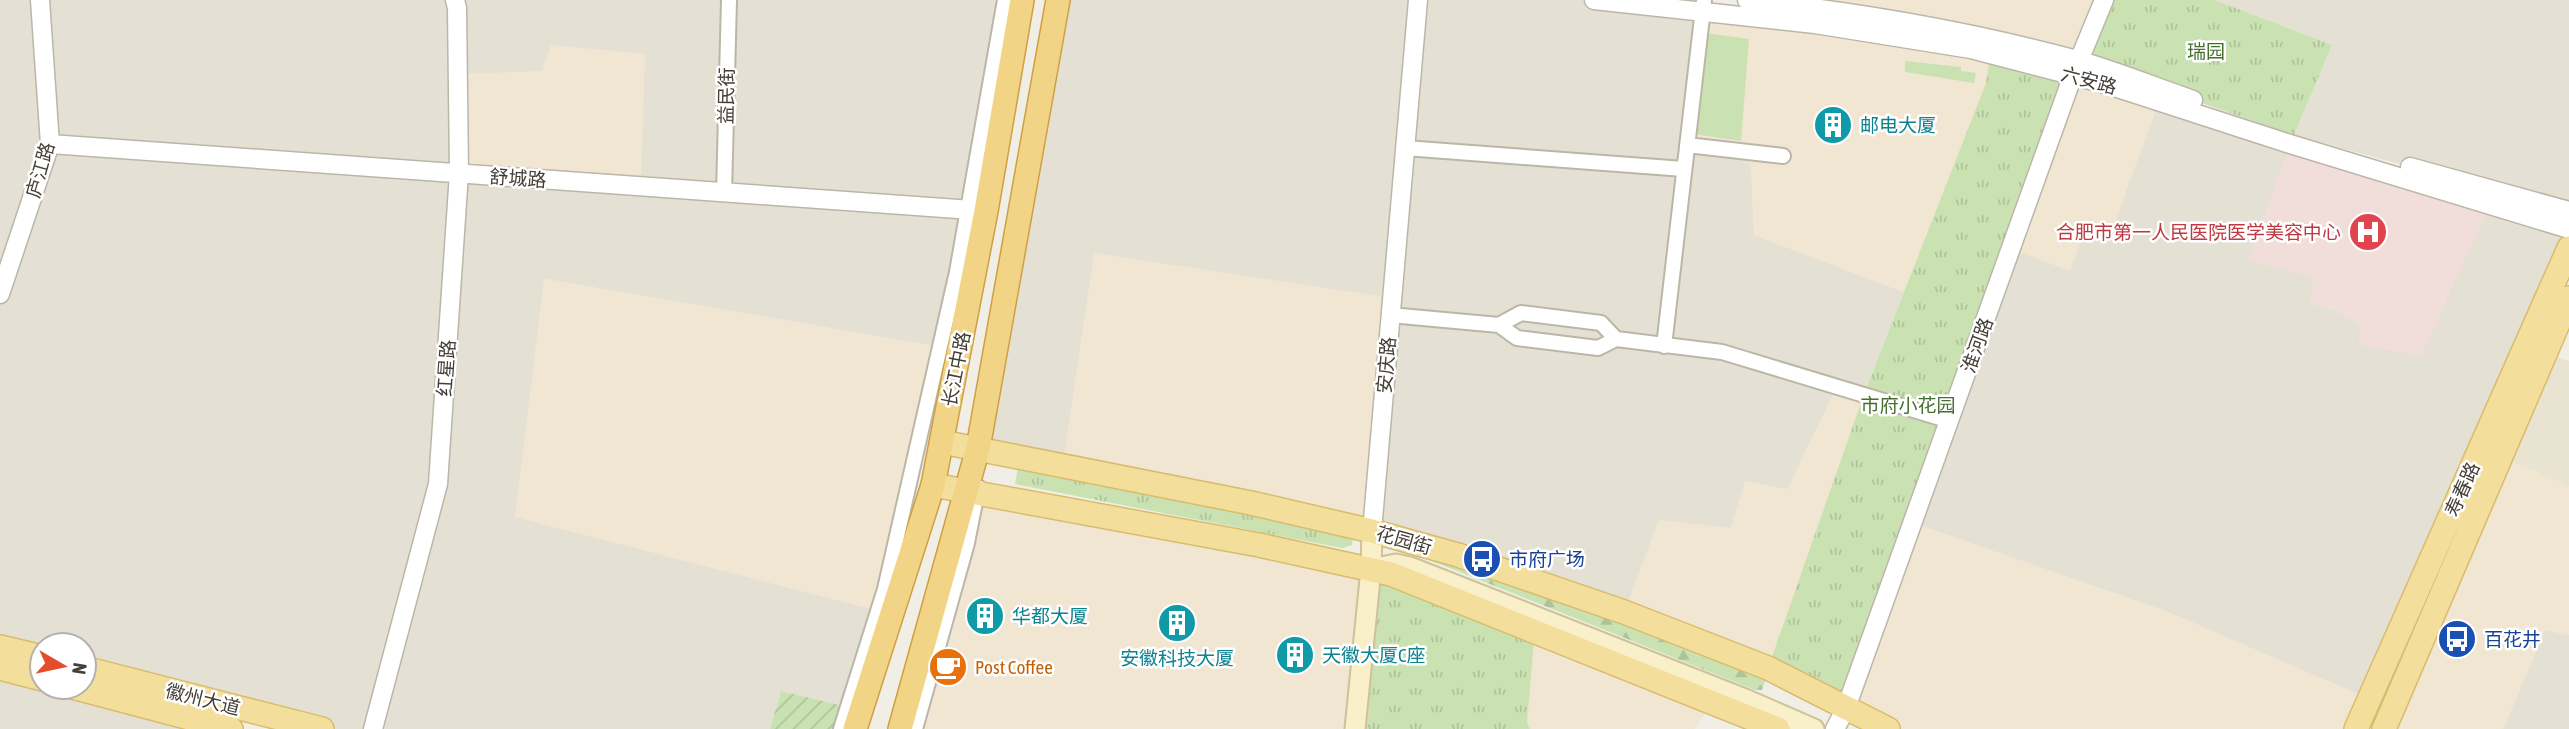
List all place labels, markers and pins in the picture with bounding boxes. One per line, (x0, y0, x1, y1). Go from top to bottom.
building icon: 邮电大厦 (1812, 104, 1854, 146)
place label: 邮电大厦 (1860, 114, 1936, 136)
hospital icon: 合肥市第一人民医院医学美容中心 (2347, 211, 2389, 253)
place label: 合肥市第一人民医院医学美容中心 (2056, 221, 2341, 243)
bus stop icon: 市府广场 (1461, 538, 1503, 580)
place label: 市府广场 (1509, 548, 1585, 570)
building icon: 华都大厦 (964, 595, 1006, 637)
building icon: 安徽科技大厦 (1156, 602, 1198, 644)
place label: 华都大厦 (1012, 605, 1088, 627)
bus stop icon: 百花井 (2436, 618, 2478, 660)
place label: 百花井 (2484, 628, 2541, 650)
building icon: 天徽大厦C座 (1274, 634, 1316, 676)
place label: 天徽大厦C座 (1322, 644, 1426, 666)
cafe icon: Post Coffee (927, 646, 969, 688)
place label: 安徽科技大厦 (1120, 647, 1234, 669)
place label: Post Coffee (975, 656, 1053, 678)

